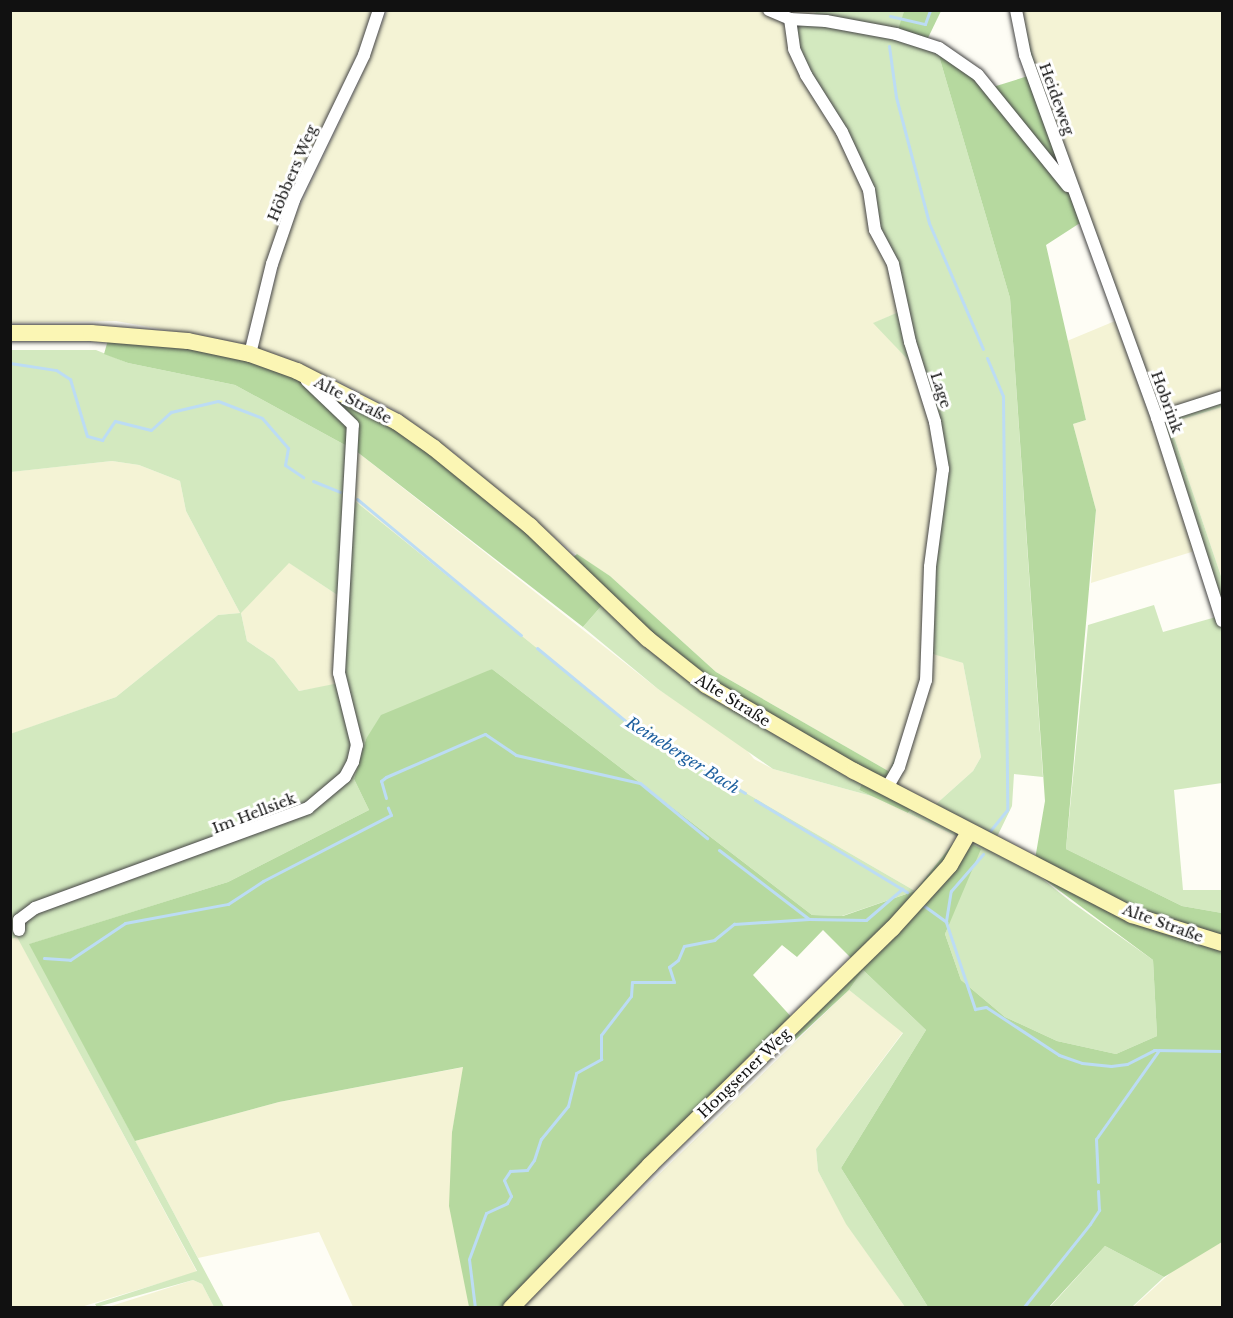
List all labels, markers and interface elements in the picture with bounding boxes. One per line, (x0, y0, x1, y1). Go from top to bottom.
street label: Heideweg (1036, 60, 1078, 138)
street label: Höbbers Weg (263, 122, 321, 224)
street label: Hobrink (1147, 368, 1187, 436)
street label: Lage (927, 370, 955, 410)
street label: Alte Straße (311, 373, 395, 427)
street label: Alte Straße (692, 670, 774, 730)
water label: Reineberger Bach (623, 712, 743, 798)
street label: Im Hellsiek (210, 789, 298, 837)
street label: Alte Straße (1120, 900, 1206, 946)
street label: Hongsener Weg (694, 1024, 794, 1122)

